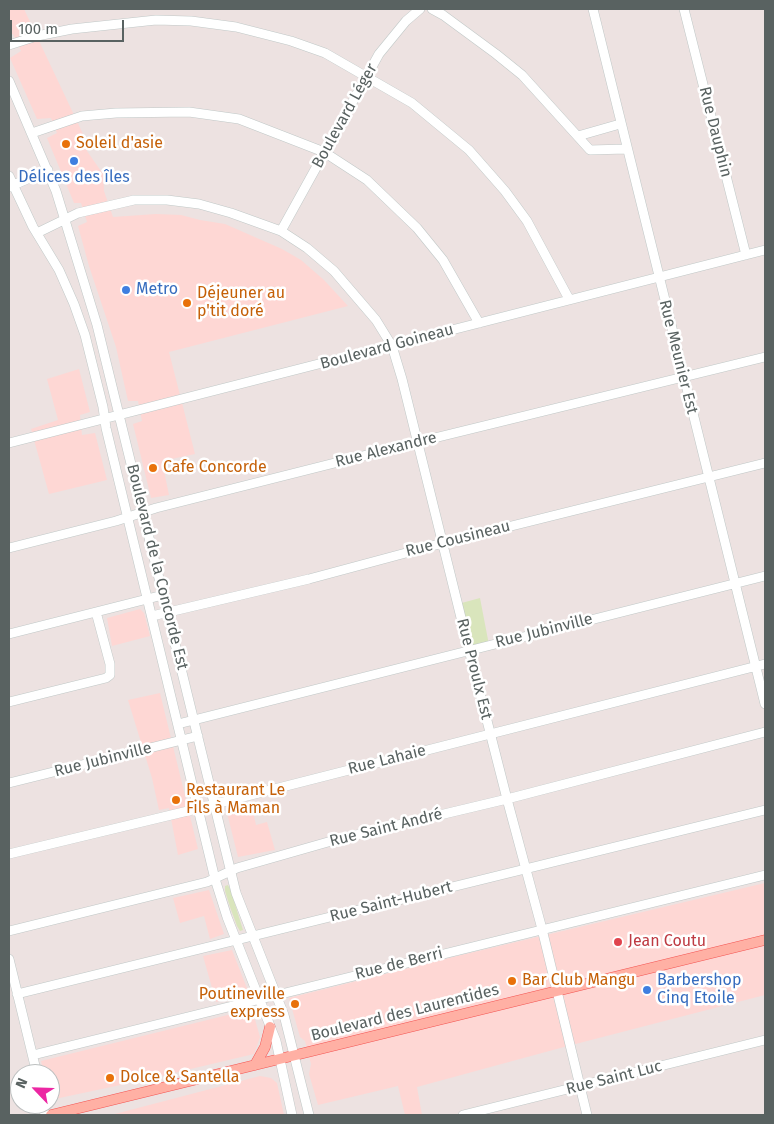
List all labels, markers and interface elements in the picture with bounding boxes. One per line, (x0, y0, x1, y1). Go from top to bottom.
scale bar (12, 10, 126, 42)
text: 100 m (18, 20, 58, 38)
street label: Boulevard Léger (308, 60, 382, 172)
street label: Rue Dauphin (694, 85, 736, 179)
place label: Soleil d'asie (76, 134, 163, 154)
marker: Soleil d'asie (60, 138, 72, 150)
marker: Délices des îles (68, 155, 80, 167)
place label: Délices des îles (18, 168, 130, 188)
place label: Metro (136, 280, 178, 300)
marker: Metro (120, 284, 132, 296)
place label: Déjeuner au p'tit doré (197, 284, 285, 322)
marker: Déjeuner au p'tit doré (181, 297, 193, 309)
street label: Rue Meunier Est (655, 298, 701, 416)
street label: Boulevard Goineau (318, 320, 456, 374)
street label: Rue Alexandre (333, 428, 439, 472)
place label: Cafe Concorde (163, 458, 267, 478)
street label: Boulevard de la Concorde Est (122, 462, 192, 672)
marker: Cafe Concorde (147, 462, 159, 474)
street label: Rue Cousineau (404, 517, 512, 561)
street label: Rue Jubinville (493, 610, 595, 652)
street label: Rue Proulx Est (452, 616, 496, 722)
street label: Rue Jubinville (52, 739, 154, 781)
street label: Rue Lahaie (346, 741, 428, 779)
place label: Restaurant Le Fils à Maman (186, 781, 285, 819)
marker: Restaurant Le Fils à Maman (170, 794, 182, 806)
street label: Rue Saint André (327, 805, 445, 851)
street label: Rue Saint-Hubert (328, 878, 454, 926)
place label: Jean Coutu (628, 932, 706, 952)
marker: Jean Coutu (612, 936, 624, 948)
street label: Rue de Berri (353, 944, 445, 984)
place label: Bar Club Mangu (522, 971, 635, 991)
place label: Barbershop Cinq Etoile (657, 971, 741, 1009)
marker: Bar Club Mangu (506, 975, 518, 987)
street label: Boulevard des Laurentides (309, 980, 501, 1046)
marker: Barbershop Cinq Etoile (641, 984, 653, 996)
place label: Poutineville express (199, 985, 285, 1023)
marker: Poutineville express (289, 998, 301, 1010)
street label: Rue Saint Luc (564, 1057, 664, 1099)
north arrow (10, 1064, 60, 1114)
place label: Dolce & Santella (120, 1068, 240, 1088)
marker: Dolce & Santella (104, 1072, 116, 1084)
text: N (12, 1075, 31, 1091)

